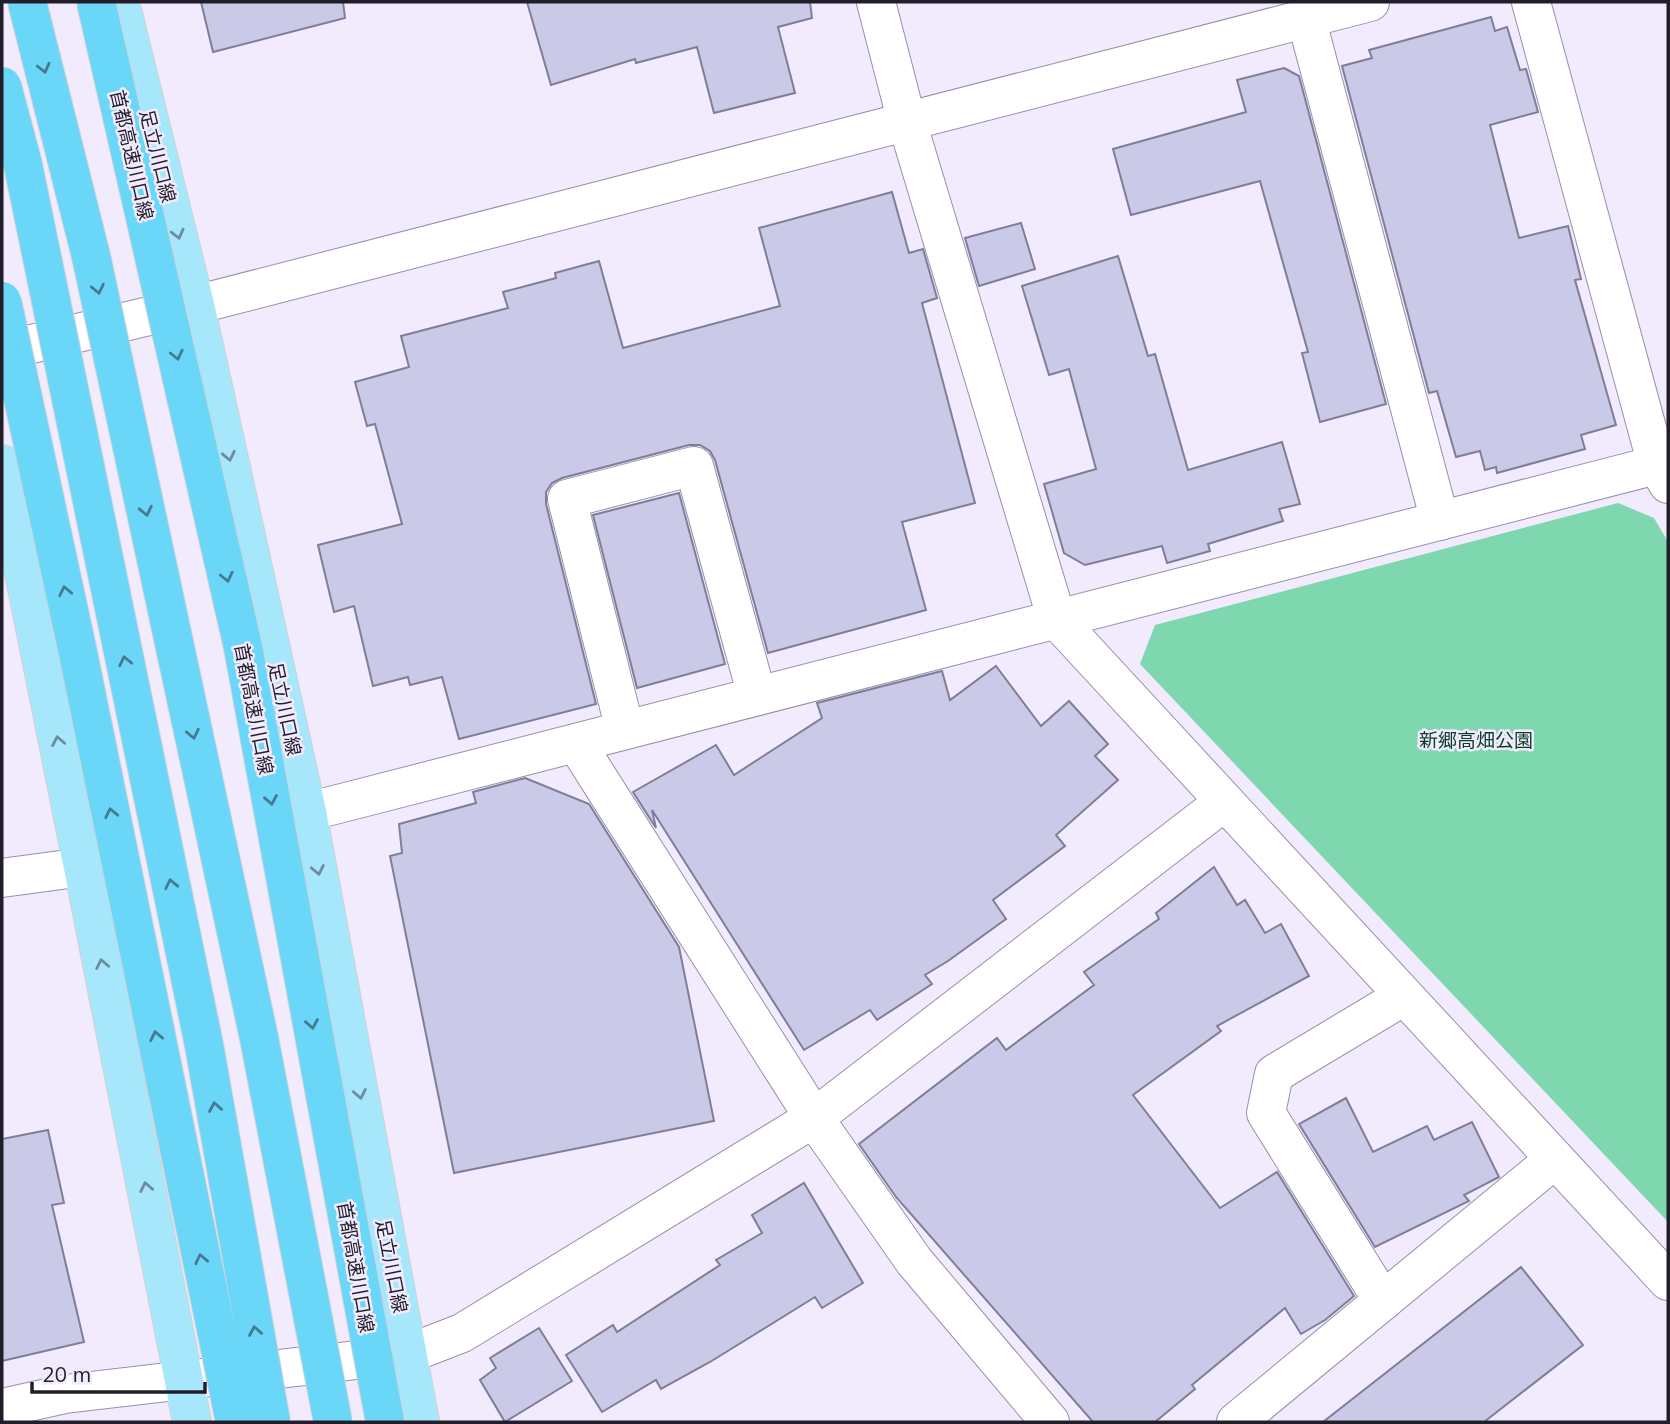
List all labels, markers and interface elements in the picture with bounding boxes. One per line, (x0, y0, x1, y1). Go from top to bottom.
one-way arrow (36, 62, 50, 74)
street label: 首都高速川口線 (105, 87, 159, 223)
street label: 足立川口線 (135, 107, 181, 205)
one-way arrow (170, 228, 184, 240)
one-way arrow (89, 283, 104, 295)
one-way arrow (169, 349, 184, 361)
one-way arrow (220, 450, 235, 462)
one-way arrow (137, 505, 152, 517)
one-way arrow (219, 571, 234, 583)
one-way arrow (58, 585, 73, 597)
street label: 首都高速川口線 (230, 641, 278, 777)
one-way arrow (118, 655, 133, 667)
street label: 足立川口線 (263, 660, 307, 758)
one-way arrow (185, 728, 200, 740)
park label: 新郷高畑公園 (1419, 728, 1533, 752)
one-way arrow (51, 735, 66, 747)
one-way arrow (263, 794, 278, 806)
one-way arrow (104, 807, 119, 819)
one-way arrow (310, 864, 325, 876)
one-way arrow (164, 878, 179, 890)
one-way arrow (96, 958, 111, 970)
one-way arrow (304, 1018, 319, 1030)
one-way arrow (149, 1030, 164, 1042)
one-way arrow (352, 1088, 367, 1100)
one-way arrow (208, 1101, 223, 1113)
one-way arrow (139, 1181, 154, 1193)
street label: 首都高速川口線 (333, 1199, 379, 1335)
street label: 足立川口線 (371, 1217, 413, 1315)
one-way arrow (195, 1253, 210, 1265)
one-way arrow (248, 1325, 263, 1337)
scale bar (32, 1350, 205, 1394)
text: 20 m (42, 1361, 91, 1387)

